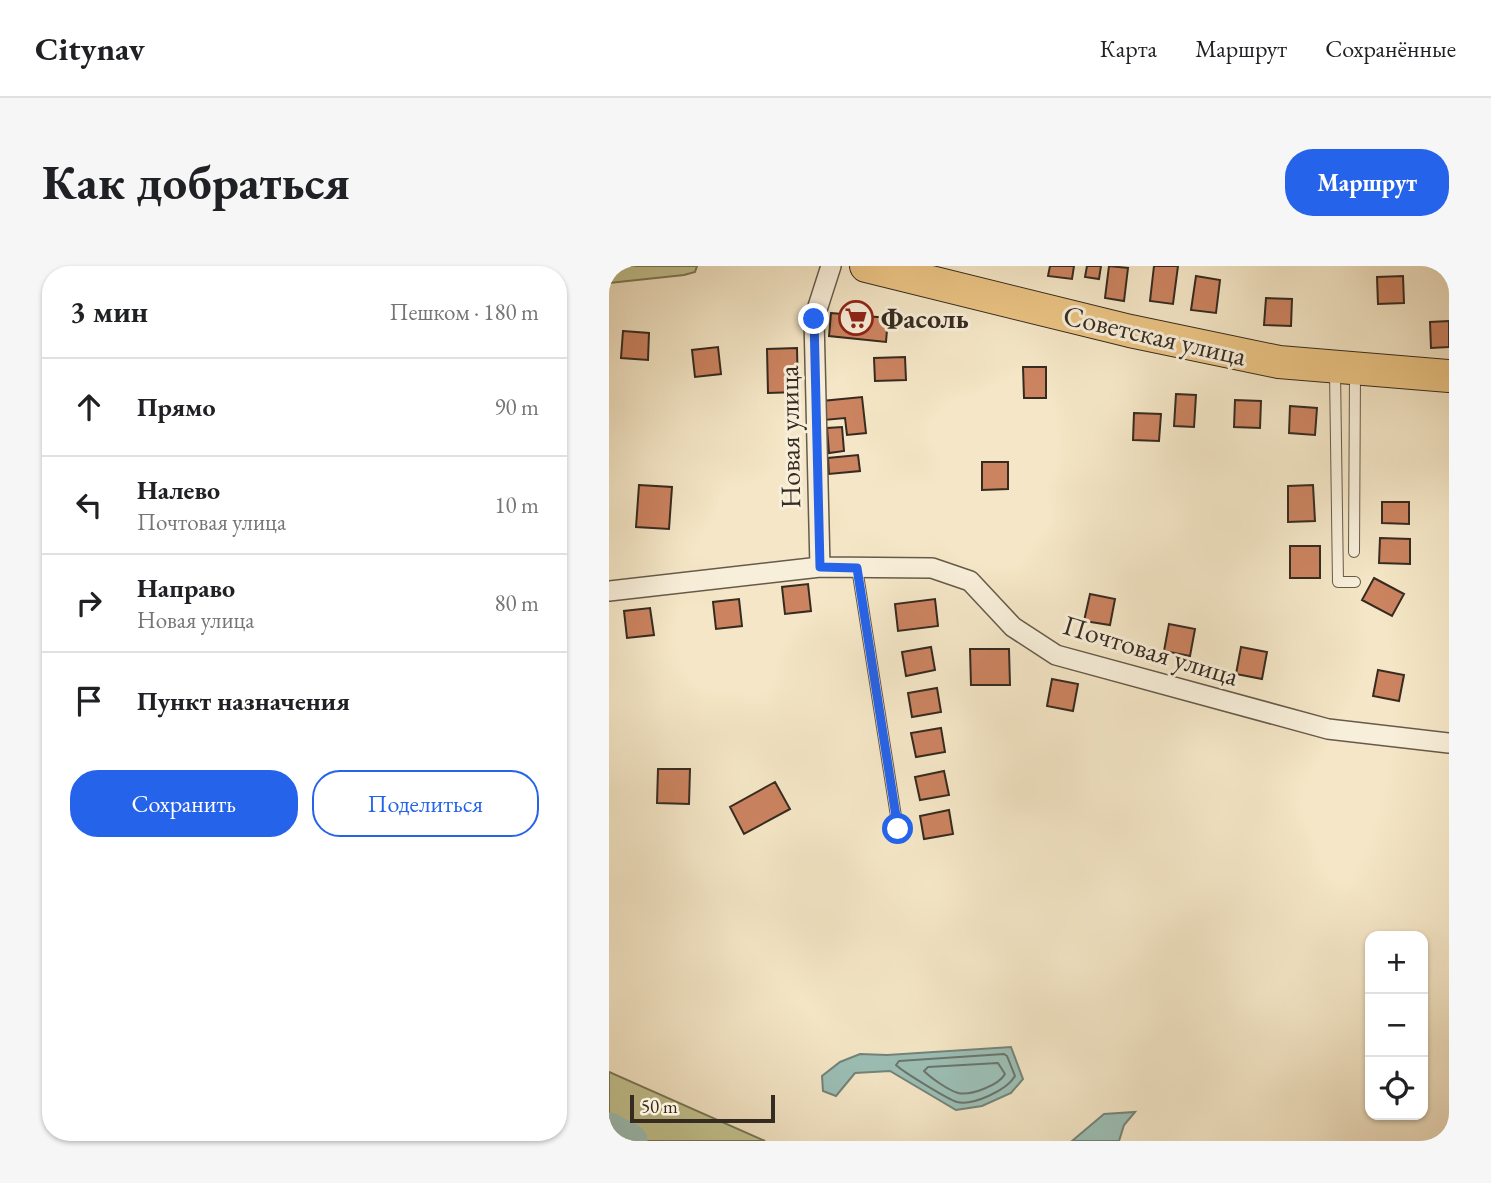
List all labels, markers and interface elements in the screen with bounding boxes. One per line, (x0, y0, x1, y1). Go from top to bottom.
text: Citynav (35, 27, 145, 70)
text: Карта (1100, 33, 1157, 64)
text: Маршрут (1195, 33, 1287, 64)
text: Сохранённые (1325, 33, 1456, 64)
button: Маршрут (1285, 149, 1449, 216)
text: Как добраться (42, 150, 350, 214)
text: 3 мин (70, 292, 148, 331)
street label: Советская улица (1060, 296, 1251, 374)
text: Пешком · 180 m (390, 297, 539, 327)
supermarket icon: Фасоль (837, 299, 875, 337)
place label: Фасоль (881, 300, 969, 336)
route end (798, 303, 829, 334)
street label: Новая улица (770, 364, 808, 509)
icon: ahead (70, 388, 108, 426)
text: Прямо (137, 390, 216, 424)
text: 90 m (494, 392, 539, 422)
text: Налево (137, 473, 220, 507)
icon: left (70, 486, 108, 524)
text: 10 m (494, 490, 539, 520)
text: Почтовая улица (137, 507, 286, 537)
text: Направо (137, 571, 235, 605)
icon: right (70, 584, 108, 622)
text: 80 m (494, 588, 539, 618)
text: Новая улица (137, 605, 255, 635)
street label: Почтовая улица (1059, 606, 1244, 694)
icon: arrive (70, 682, 108, 720)
text: Пункт назначения (137, 684, 350, 718)
button: Сохранить (70, 770, 298, 837)
button: Поделиться (312, 770, 539, 837)
route start (882, 813, 913, 844)
map controls (1365, 931, 1428, 1120)
button: + (1365, 931, 1428, 994)
button: − (1365, 994, 1428, 1057)
button: locate (1365, 1057, 1428, 1120)
scale bar (630, 1092, 775, 1124)
text: 50 m (641, 1094, 678, 1119)

